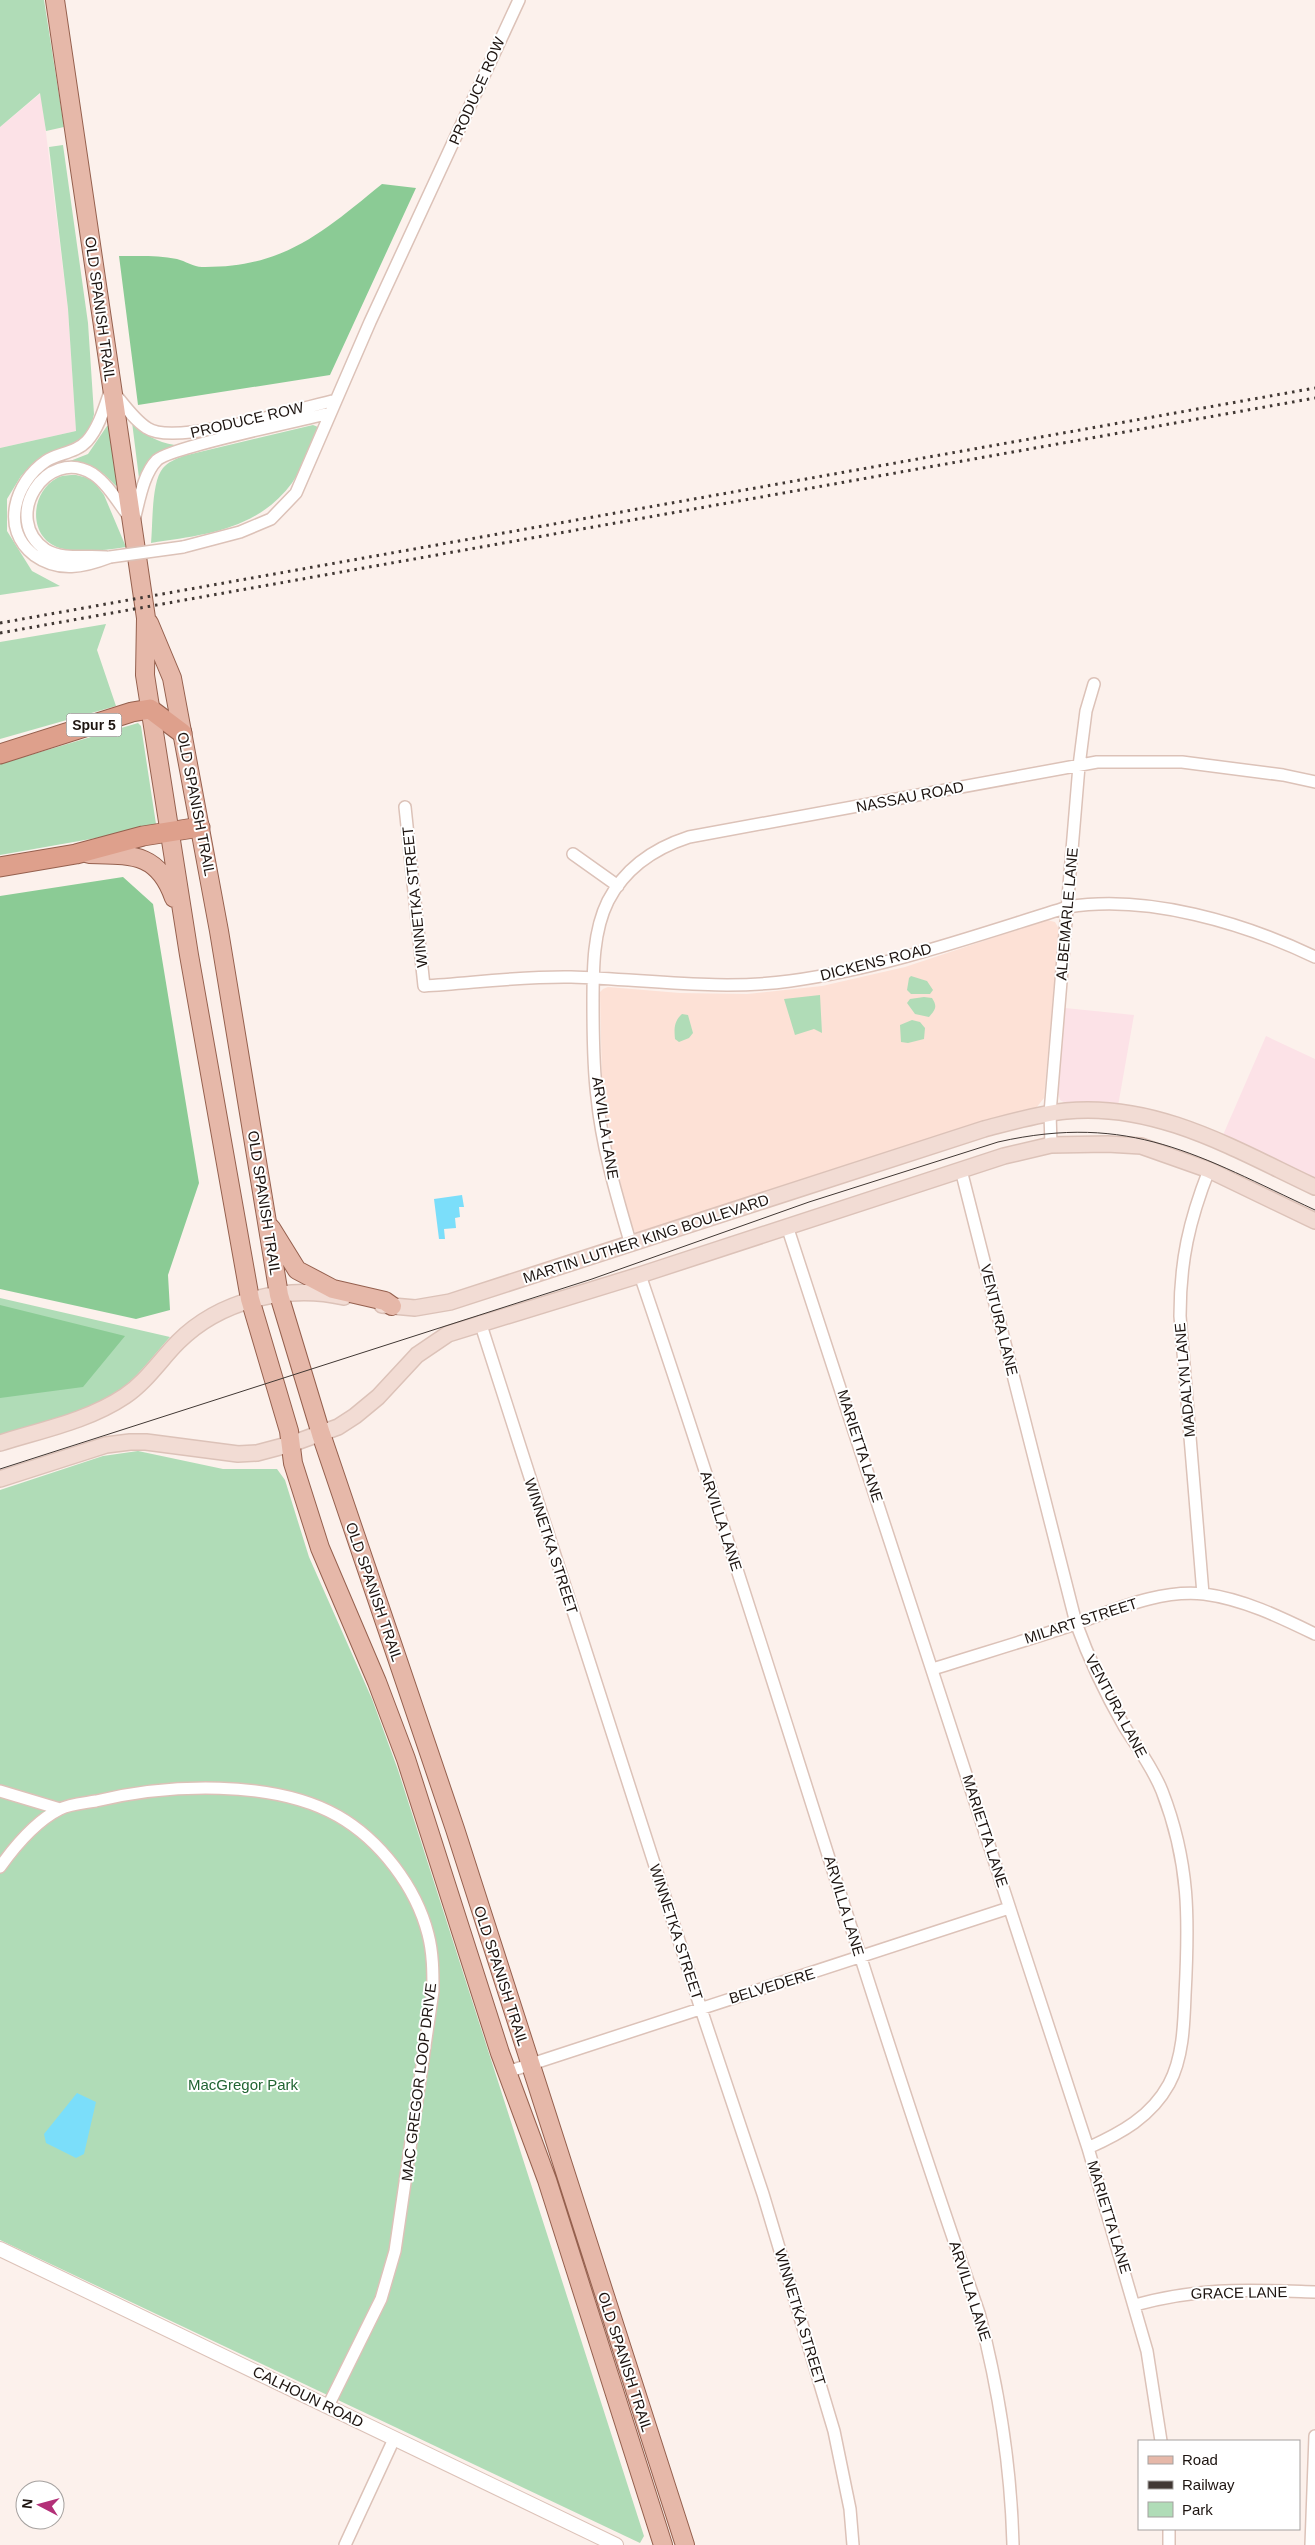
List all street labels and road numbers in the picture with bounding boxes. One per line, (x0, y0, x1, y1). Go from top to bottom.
street label: PRODUCE ROW (445, 34, 508, 147)
street label: OLD SPANISH TRAIL (82, 235, 119, 382)
street label: PRODUCE ROW (189, 398, 306, 441)
road number: Spur 5 (66, 714, 122, 736)
street label: OLD SPANISH TRAIL (174, 731, 219, 877)
street label: NASSAU ROAD (855, 778, 965, 815)
street label: WINNETKA STREET (399, 826, 430, 968)
street label: ALBEMARLE LANE (1052, 847, 1081, 981)
street label: DICKENS ROAD (818, 939, 933, 984)
street label: ARVILLA LANE (589, 1075, 622, 1181)
street label: OLD SPANISH TRAIL (245, 1129, 284, 1276)
street label: MARTIN LUTHER KING BOULEVARD (521, 1191, 771, 1286)
street label: VENTURA LANE (977, 1262, 1022, 1377)
street label: MADALYN LANE (1171, 1322, 1198, 1438)
street label: MARIETTA LANE (834, 1387, 887, 1504)
street label: ARVILLA LANE (697, 1469, 746, 1573)
street label: WINNETKA STREET (521, 1476, 581, 1616)
street label: OLD SPANISH TRAIL (343, 1520, 406, 1664)
street label: MILART STREET (1022, 1594, 1139, 1647)
street label: VENTURA LANE (1082, 1651, 1151, 1760)
street label: MARIETTA LANE (959, 1772, 1012, 1889)
street label: ARVILLA LANE (821, 1854, 868, 1958)
street label: WINNETKA STREET (646, 1862, 706, 2002)
street label: OLD SPANISH TRAIL (471, 1904, 532, 2048)
street label: BELVEDERE (727, 1964, 817, 2007)
street label: MAC GREGOR LOOP DRIVE (398, 1982, 439, 2182)
street label: MARIETTA LANE (1084, 2158, 1135, 2275)
street label: ARVILLA LANE (946, 2239, 995, 2343)
street label: WINNETKA STREET (772, 2247, 829, 2387)
street label: GRACE LANE (1190, 2283, 1287, 2302)
street label: OLD SPANISH TRAIL (595, 2290, 656, 2434)
street label: CALHOUN ROAD (250, 2362, 366, 2431)

